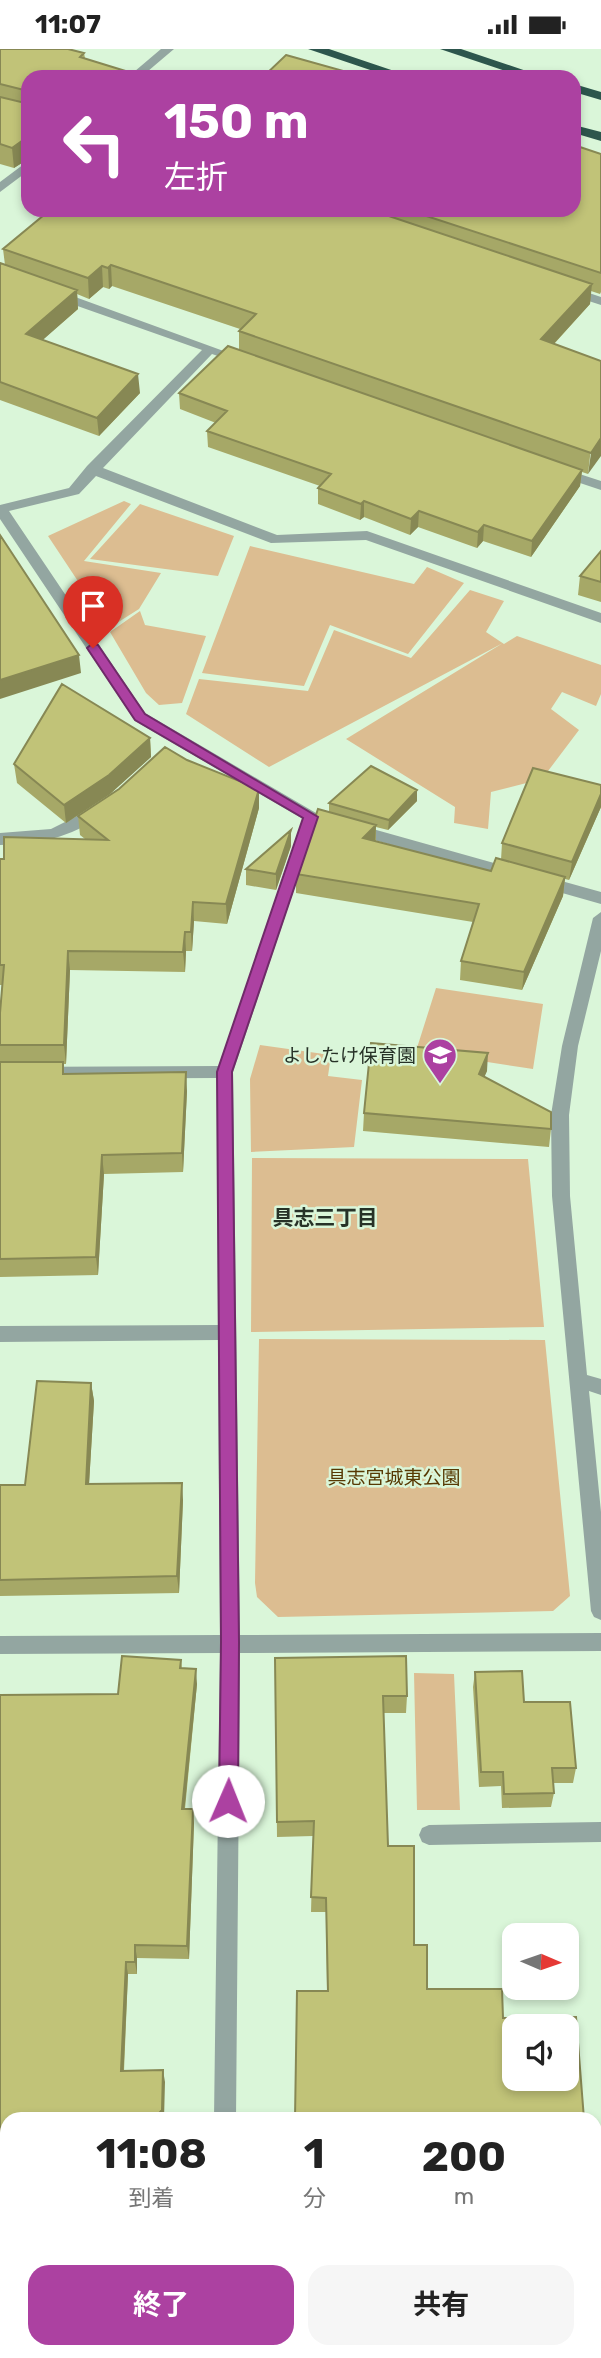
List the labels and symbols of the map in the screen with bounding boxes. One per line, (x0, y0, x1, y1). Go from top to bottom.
pin (63, 576, 123, 648)
school or university icon: よしたけ保育園 (421, 1036, 459, 1085)
place label: よしたけ保育園 (283, 1044, 416, 1067)
district label: 具志三丁目 (273, 1205, 378, 1230)
park label: 具志宮城東公園 (327, 1466, 461, 1489)
position arrow (191, 1764, 265, 1838)
north arrow (502, 1923, 579, 2000)

